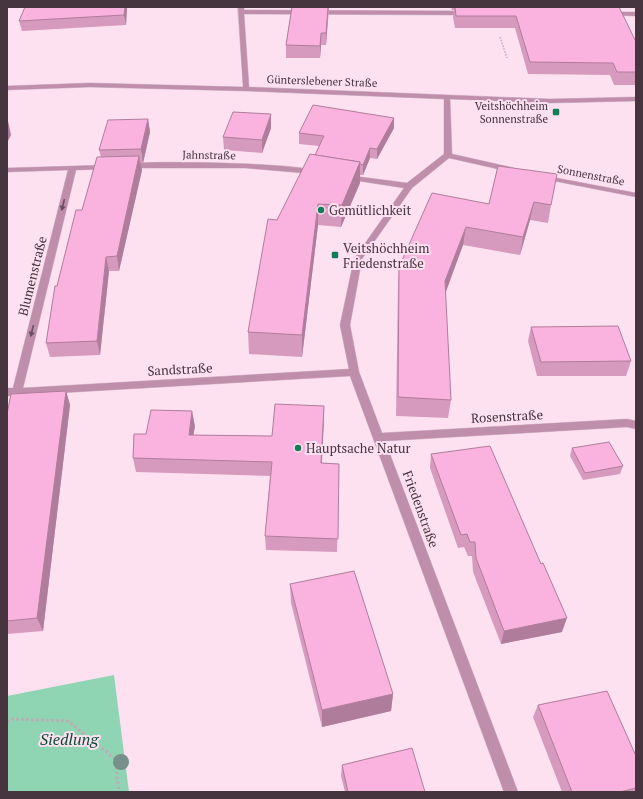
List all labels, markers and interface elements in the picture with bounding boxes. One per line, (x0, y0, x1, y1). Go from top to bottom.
street label: Günterslebener Straße (266, 72, 378, 90)
place label: Veitshöchheim Sonnenstraße (475, 99, 548, 126)
marker: Veitshöchheim Sonnenstraße (551, 107, 561, 117)
street label: Jahnstraße (182, 148, 236, 162)
street label: Sonnenstraße (556, 162, 626, 188)
one-way arrow (60, 199, 66, 211)
place label: Gemütlichkeit (329, 201, 412, 219)
marker: Gemütlichkeit (316, 205, 326, 215)
street label: Blumenstraße (13, 234, 51, 318)
place label: Veitshöchheim Friedenstraße (343, 239, 429, 272)
marker: Veitshöchheim Friedenstraße (330, 250, 340, 260)
one-way arrow (28, 325, 34, 337)
street label: Sandstraße (147, 358, 213, 380)
street label: Rosenstraße (471, 405, 543, 427)
place label: Hauptsache Natur (306, 439, 410, 457)
marker: Hauptsache Natur (293, 443, 303, 453)
street label: Friedenstraße (399, 468, 443, 550)
park label: Siedlung (40, 728, 99, 750)

